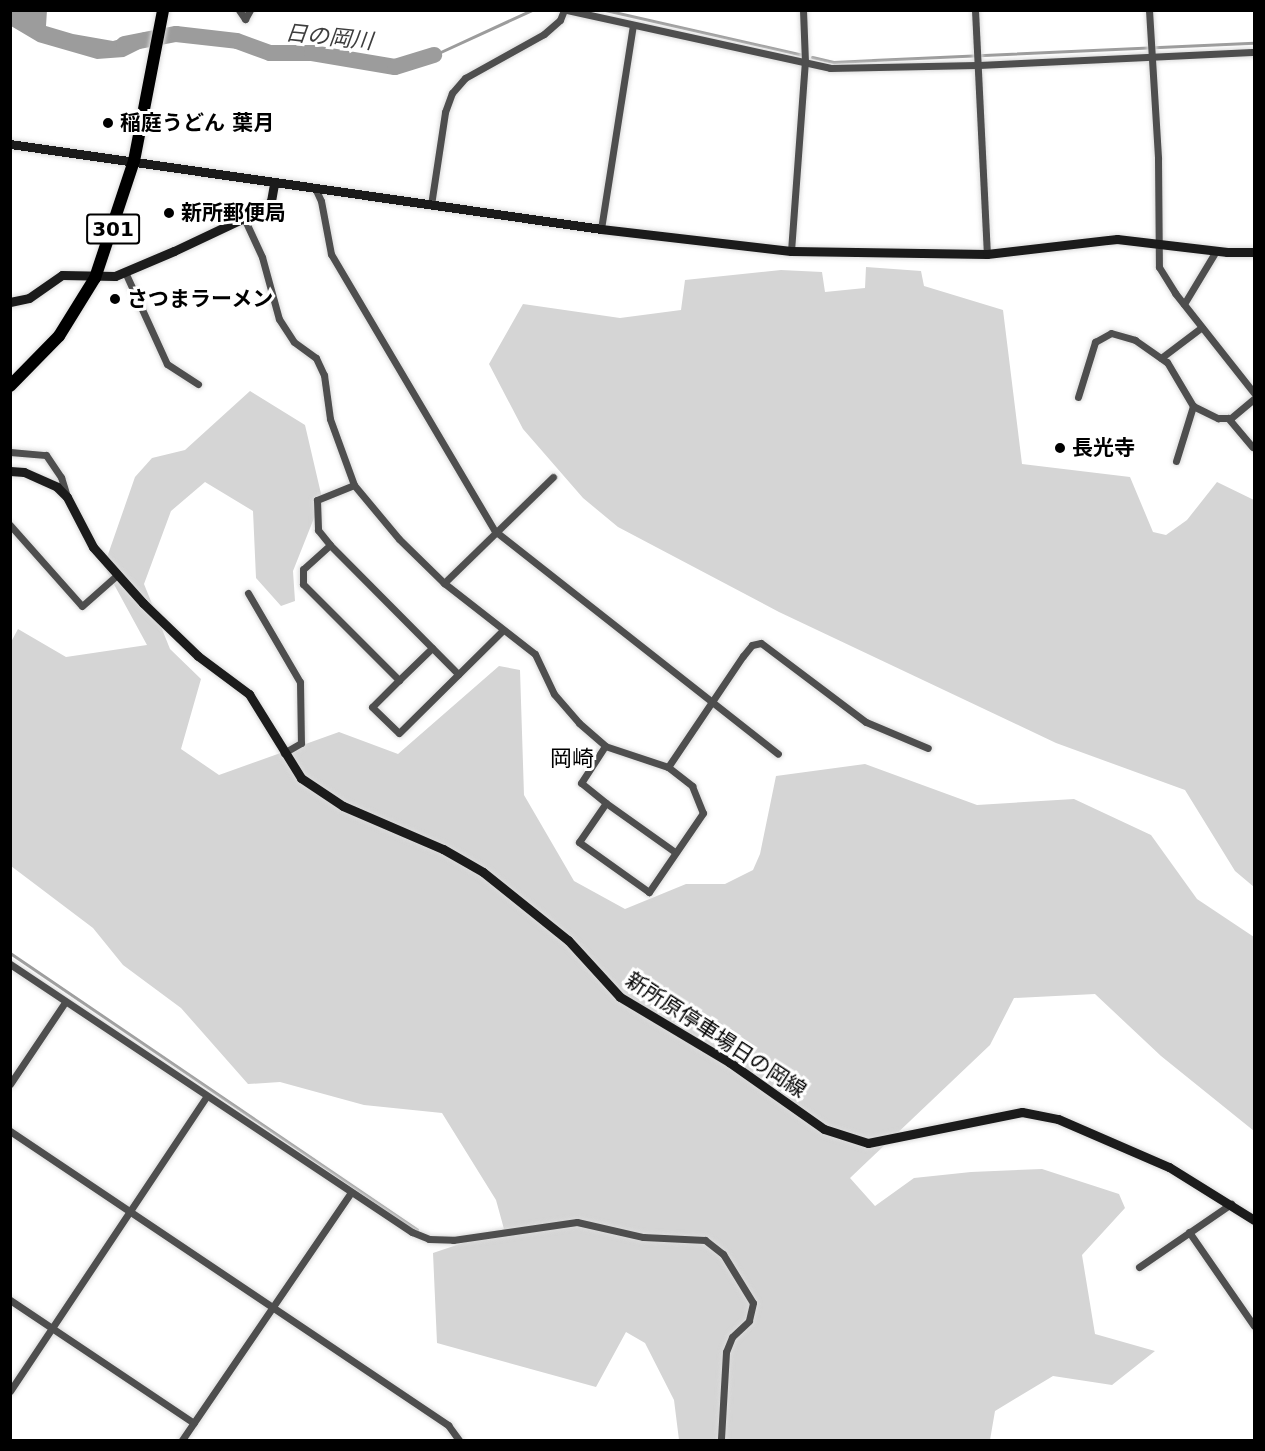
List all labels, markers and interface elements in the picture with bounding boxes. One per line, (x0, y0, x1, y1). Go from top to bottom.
water label: 日の岡川 (284, 19, 374, 55)
place label: 稲庭うどん 葉月 (120, 110, 274, 136)
marker: 稲庭うどん 葉月 (101, 116, 115, 130)
place label: 新所郵便局 (181, 200, 286, 226)
marker: 新所郵便局 (162, 206, 176, 220)
road number: 301 (86, 212, 140, 246)
place label: さつまラーメン (127, 286, 274, 312)
marker: さつまラーメン (108, 292, 122, 306)
place label: 長光寺 (1072, 435, 1135, 461)
marker: 長光寺 (1053, 441, 1067, 455)
district label: 岡崎 (550, 746, 594, 772)
street label: 新所原停車場日の岡線 (621, 967, 811, 1103)

